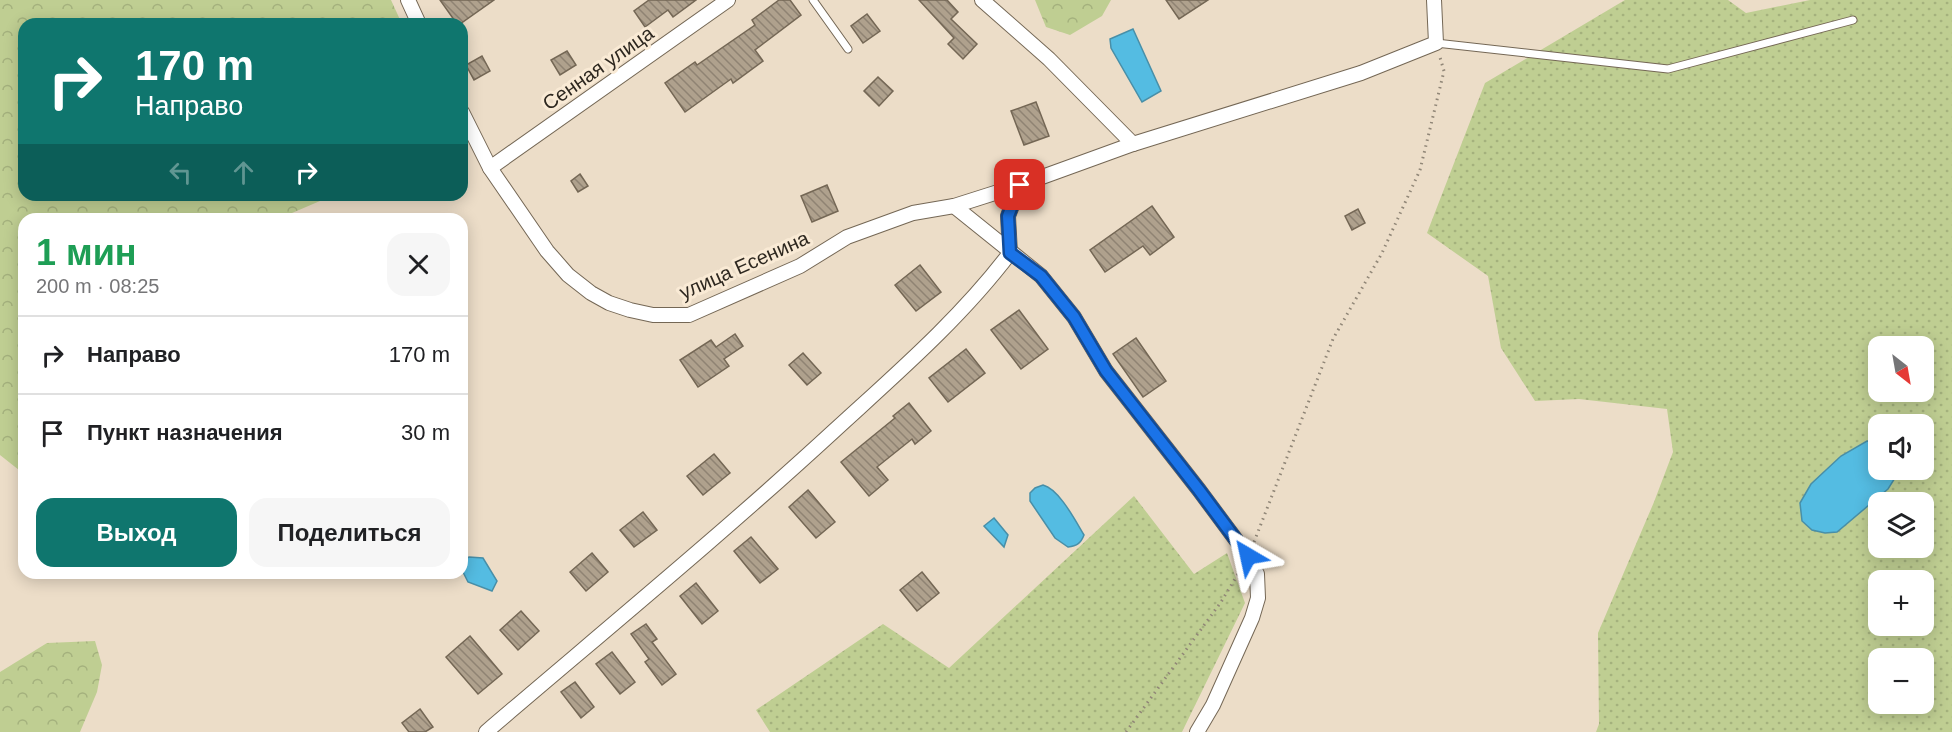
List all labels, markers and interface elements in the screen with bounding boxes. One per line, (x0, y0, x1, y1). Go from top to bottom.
street label: Сенная улица (538, 21, 658, 114)
icon: right (36, 42, 114, 120)
text: 170 m (135, 42, 254, 89)
text: Направо (135, 91, 243, 121)
icon: left (164, 156, 197, 189)
icon: ahead (227, 156, 260, 189)
icon: right (290, 156, 323, 189)
pin (994, 159, 1045, 210)
icon: arrive (1003, 168, 1036, 201)
street label: улица Есенина (676, 226, 813, 303)
text: 1 мин (36, 232, 137, 273)
button: close (387, 233, 450, 296)
text: 200 m · 08:25 (36, 275, 159, 297)
north arrow (1868, 336, 1934, 402)
map controls (1868, 336, 1934, 714)
icon: right (36, 339, 69, 372)
text: Направо (87, 342, 181, 367)
text: 170 m (389, 342, 450, 367)
button: sound (1868, 414, 1934, 480)
icon: arrive (36, 417, 69, 450)
text: Пункт назначения (87, 420, 283, 445)
text: 30 m (401, 420, 450, 445)
button: layers (1868, 492, 1934, 558)
button: Выход (36, 498, 237, 567)
button: Поделиться (249, 498, 450, 567)
position arrow (1216, 524, 1280, 588)
button: + (1868, 570, 1934, 636)
button: − (1868, 648, 1934, 714)

